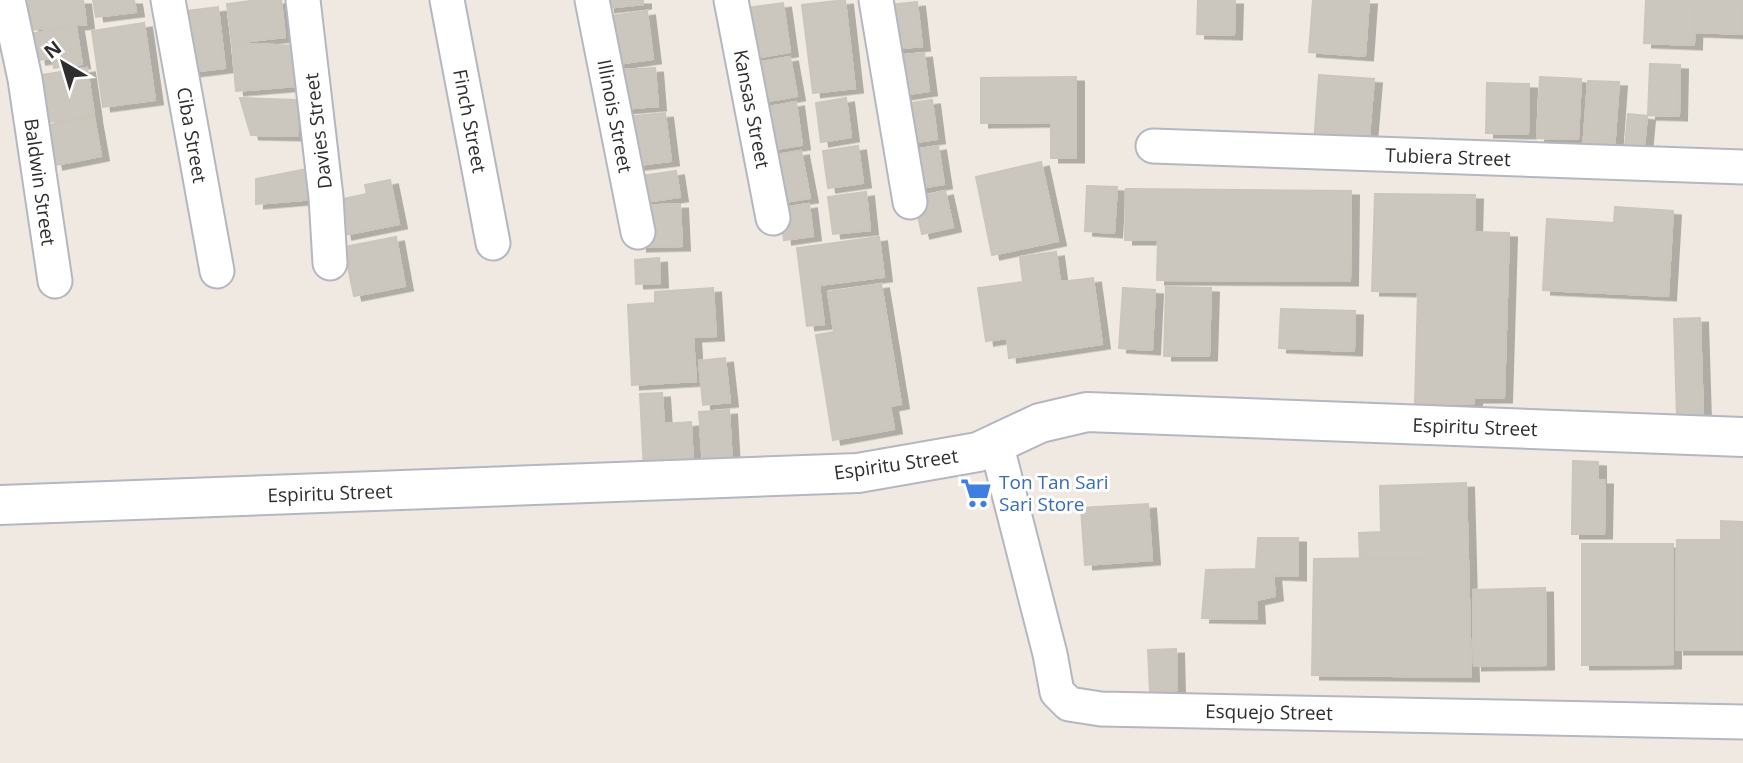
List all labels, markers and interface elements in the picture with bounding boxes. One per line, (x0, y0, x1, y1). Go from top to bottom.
north arrow (28, 28, 98, 98)
text: N (38, 35, 67, 65)
street label: Kansas Street (728, 47, 776, 171)
street label: Illinois Street (591, 57, 639, 175)
street label: Finch Street (447, 67, 493, 175)
street label: Davies Street (298, 71, 338, 190)
street label: Ciba Street (171, 85, 213, 185)
street label: Baldwin Street (18, 117, 62, 248)
street label: Tubiera Street (1385, 142, 1511, 172)
street label: Espiritu Street (1412, 412, 1538, 442)
street label: Espiritu Street (832, 442, 960, 486)
place label: Ton Tan Sari Sari Store (999, 469, 1109, 517)
supermarket icon: Ton Tan Sari Sari Store (959, 476, 993, 510)
street label: Espiritu Street (267, 478, 393, 508)
street label: Esquejo Street (1205, 698, 1333, 726)

